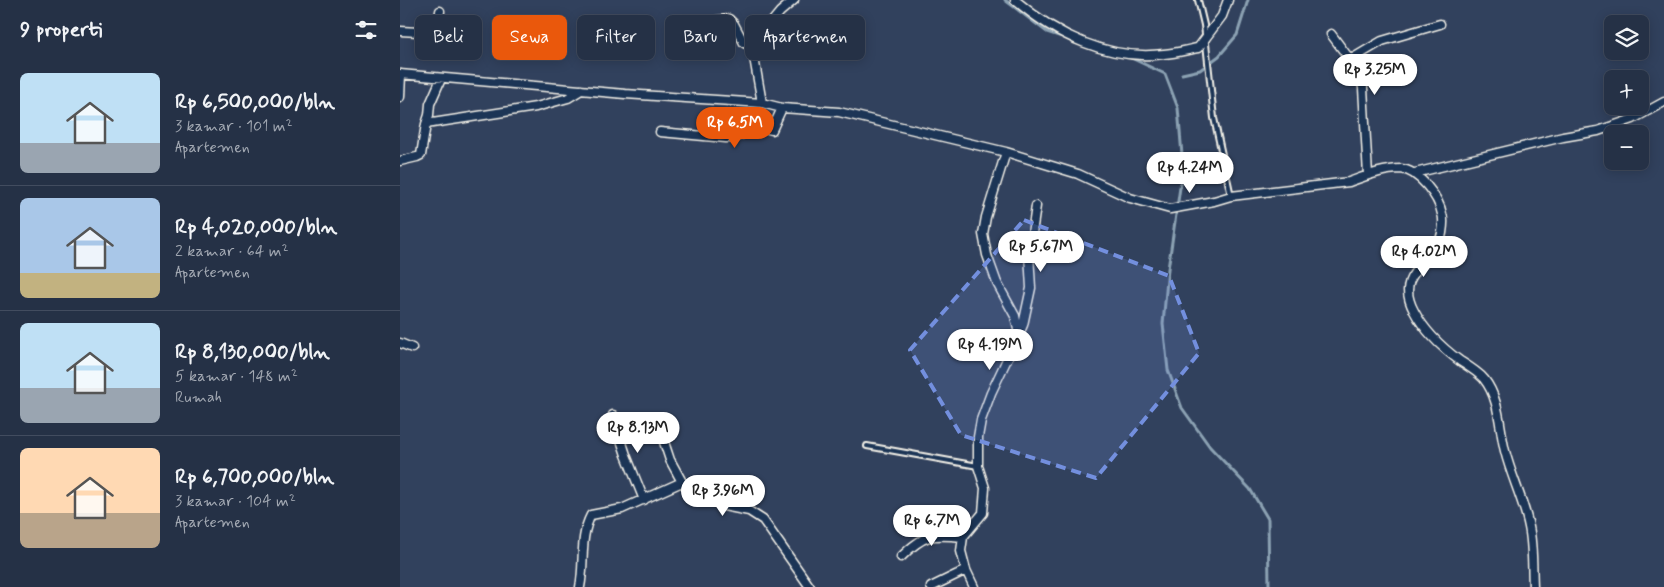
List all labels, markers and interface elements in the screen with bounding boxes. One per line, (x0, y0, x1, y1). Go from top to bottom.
chip: Beli (415, 15, 482, 60)
chip: Sewa (492, 15, 567, 60)
chip: Filter (577, 15, 655, 60)
chip: Baru (665, 15, 735, 60)
chip: Apartemen (745, 15, 865, 60)
map controls (1604, 15, 1649, 170)
button: layers (1604, 15, 1649, 60)
text: 9 properti (20, 16, 102, 44)
icon: filters (352, 16, 380, 44)
pin: Rp 3.25M (1323, 54, 1427, 96)
text: Rp 3.25M (1344, 59, 1406, 80)
button: + (1604, 70, 1649, 115)
text: Rp 6,500,000/bln (175, 88, 335, 116)
icon: home (60, 93, 120, 153)
pin: Rp 6.5M (689, 106, 781, 149)
text: Rp 6.5M (707, 112, 763, 133)
text: 3 kamar · 101 m² (175, 116, 293, 137)
button: − (1604, 125, 1649, 170)
text: Apartemen (175, 137, 250, 158)
pin: Rp 4.24M (1138, 152, 1242, 194)
text: Rp 4.24M (1158, 157, 1222, 178)
text: Rp 4,020,000/bln (175, 213, 337, 241)
icon: home (60, 218, 120, 278)
pin: Rp 5.67M (989, 230, 1093, 273)
text: Rp 5.67M (1009, 236, 1073, 257)
pin: Rp 4.02M (1372, 236, 1476, 278)
text: 2 kamar · 64 m² (175, 241, 289, 262)
text: Rp 4.02M (1392, 241, 1456, 262)
text: Apartemen (175, 262, 250, 283)
pin: Rp 4.19M (938, 328, 1042, 371)
text: Rp 4.19M (958, 334, 1022, 355)
text: Rp 8,130,000/bln (175, 338, 330, 366)
icon: home (60, 343, 120, 403)
text: 5 kamar · 148 m² (175, 366, 298, 387)
text: Rumah (175, 387, 222, 408)
pin: Rp 8.13M (586, 412, 690, 454)
text: Rp 8.13M (608, 417, 668, 438)
text: Rp 6,700,000/bln (175, 463, 334, 491)
icon: home (60, 468, 120, 528)
pin: Rp 3.96M (671, 474, 775, 517)
text: Rp 3.96M (692, 480, 754, 501)
text: 3 kamar · 104 m² (175, 491, 296, 512)
pin: Rp 6.7M (886, 504, 978, 547)
text: Rp 6.7M (904, 510, 960, 531)
text: Apartemen (175, 512, 250, 533)

